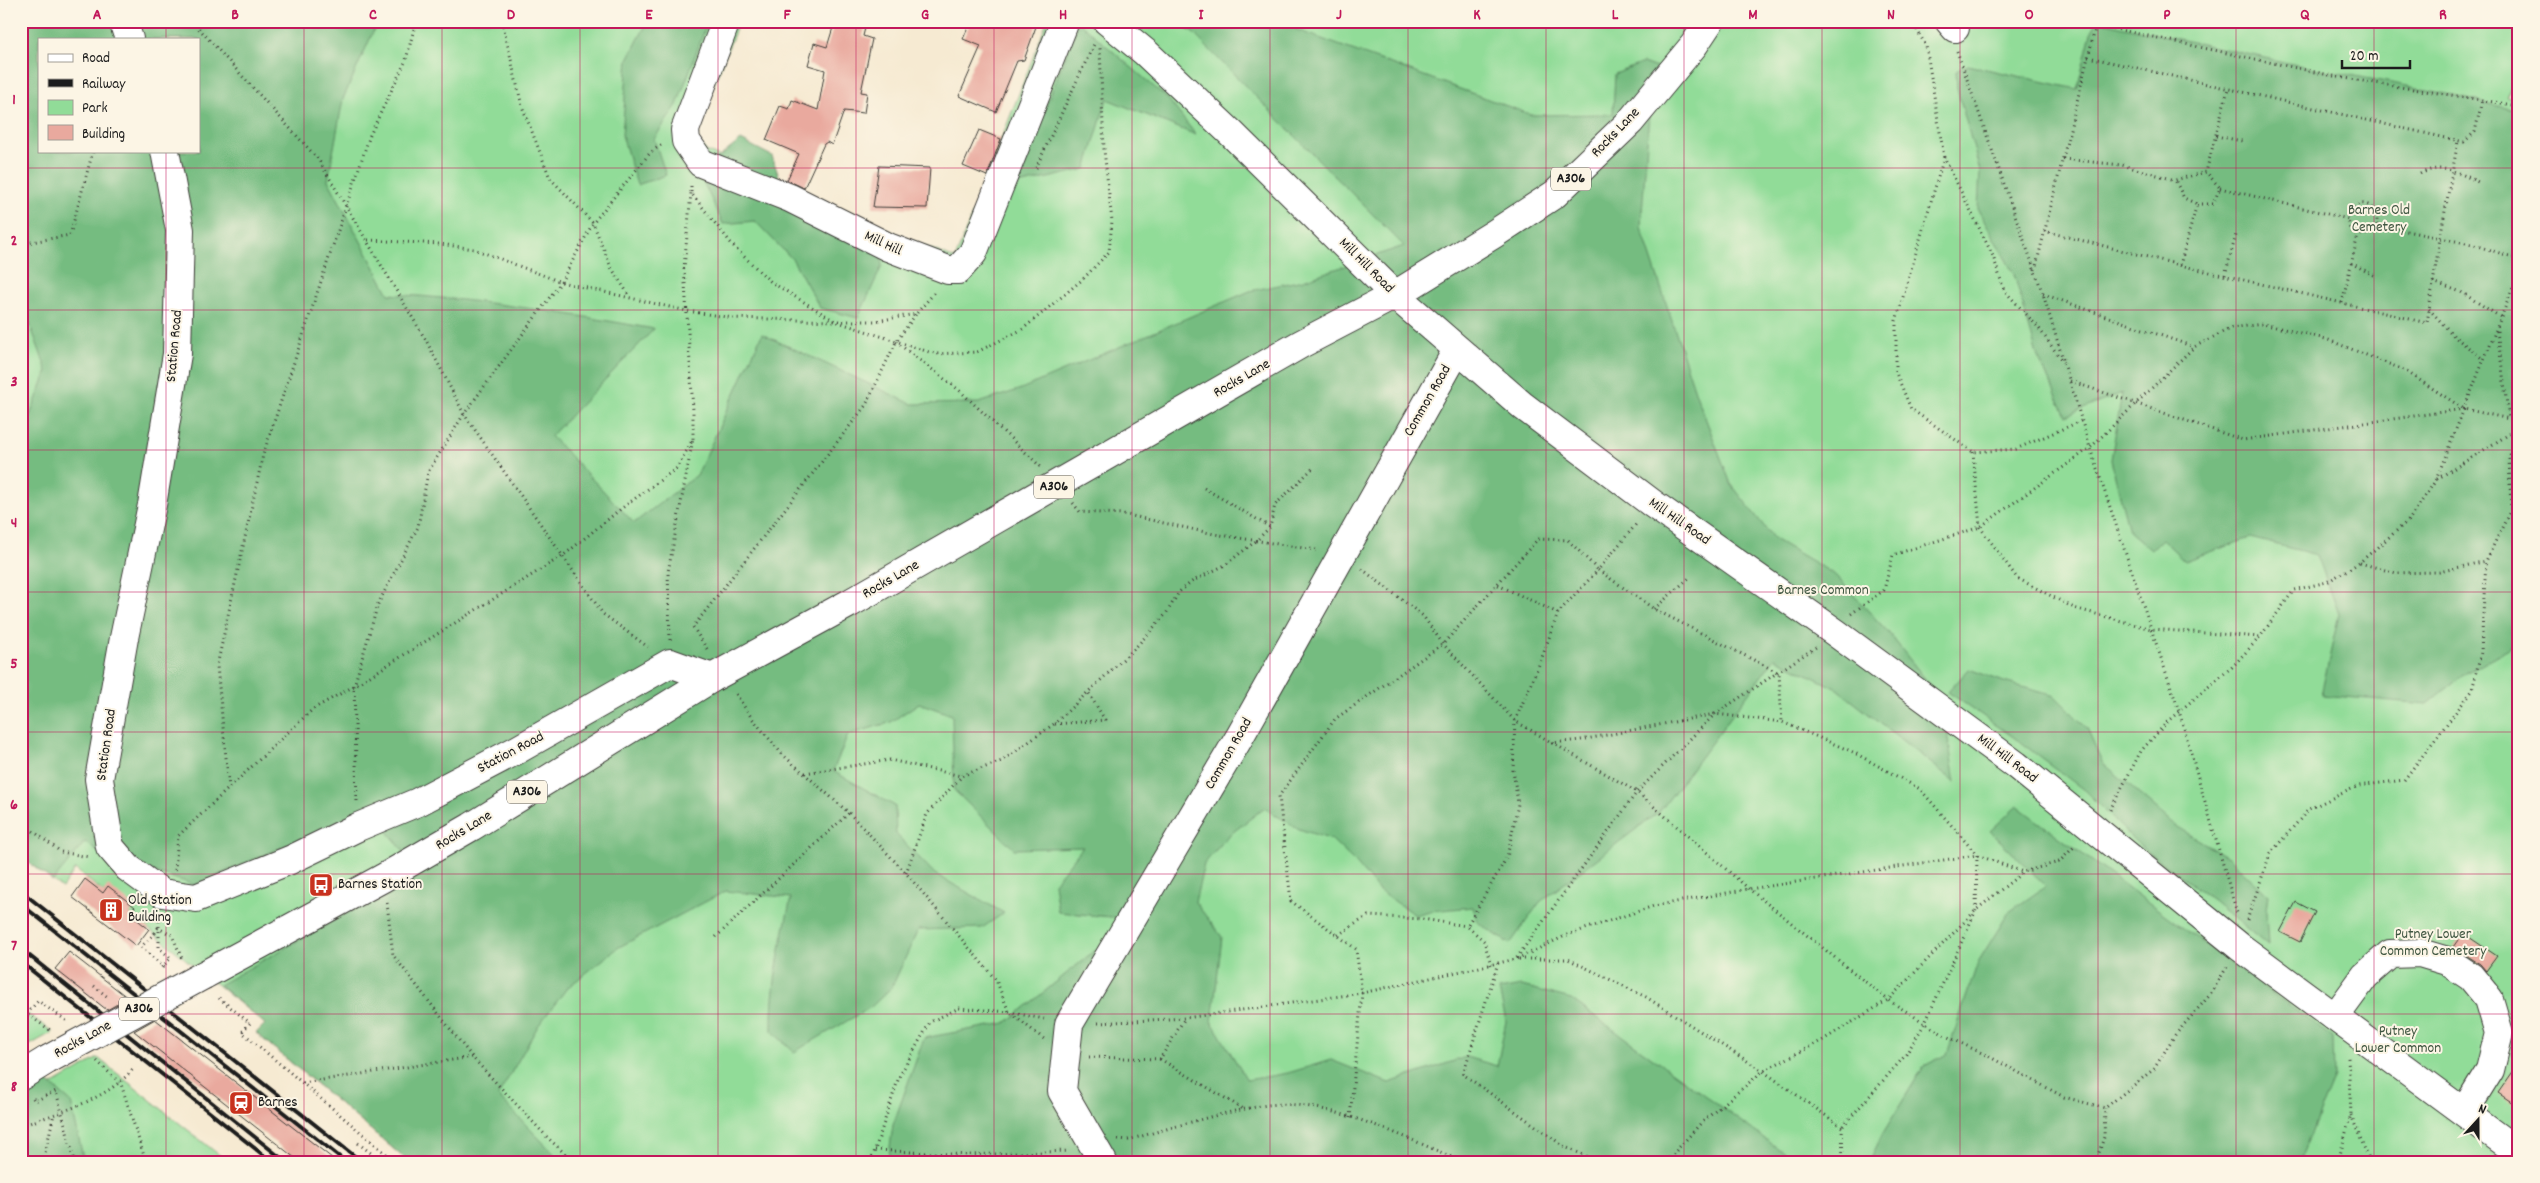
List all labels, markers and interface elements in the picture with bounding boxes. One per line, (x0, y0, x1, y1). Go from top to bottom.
text: A (93, 4, 102, 27)
text: B (231, 4, 239, 27)
text: C (369, 4, 377, 27)
text: D (507, 4, 516, 27)
text: E (645, 4, 653, 27)
text: F (783, 4, 791, 27)
text: G (921, 4, 929, 27)
text: H (1059, 4, 1067, 27)
text: I (1199, 4, 1205, 27)
text: J (1336, 4, 1342, 27)
text: K (1473, 4, 1481, 27)
text: L (1612, 4, 1619, 27)
text: M (1748, 4, 1758, 27)
text: N (1887, 4, 1895, 27)
text: O (2024, 4, 2034, 27)
text: P (2163, 4, 2171, 27)
text: Q (2300, 4, 2310, 27)
text: R (2439, 4, 2447, 27)
legend (38, 38, 200, 152)
scale bar (2342, 38, 2410, 70)
text: 20 m (2350, 46, 2378, 68)
text: Road (82, 48, 110, 70)
text: Railway (82, 74, 126, 96)
text: 1 (12, 89, 16, 112)
text: Park (82, 98, 108, 120)
street label: Rocks Lane (1586, 103, 1646, 163)
text: Building (82, 124, 125, 146)
road number: A306 (1551, 168, 1591, 190)
park label: Barnes Old Cemetery (2348, 200, 2410, 239)
street label: Mill Hill (860, 226, 906, 263)
text: 2 (11, 230, 18, 253)
street label: Mill Hill Road (1333, 233, 1399, 299)
street label: Station Road (161, 309, 189, 383)
street label: Rocks Lane (1209, 354, 1275, 404)
street label: Common Road (1399, 361, 1457, 441)
text: 3 (10, 371, 18, 394)
road number: A306 (1034, 476, 1074, 498)
street label: Mill Hill Road (1644, 493, 1714, 551)
text: 4 (11, 512, 17, 535)
street label: Rocks Lane (858, 555, 924, 605)
park label: Barnes Common (1777, 580, 1869, 602)
text: 5 (10, 653, 18, 676)
street label: Station Road (91, 708, 123, 782)
street label: Common Road (1200, 714, 1258, 794)
street label: Station Road (474, 726, 548, 780)
street label: Mill Hill Road (1972, 729, 2042, 789)
road number: A306 (507, 780, 547, 804)
text: 6 (10, 794, 18, 817)
street label: Rocks Lane (431, 805, 497, 857)
bus stop icon: Barnes Station (308, 872, 334, 898)
place label: Barnes Station (338, 874, 422, 896)
place label: Old Station Building (128, 890, 192, 929)
building icon: Old Station Building (98, 897, 124, 923)
park label: Putney Lower Common Cemetery (2380, 924, 2487, 963)
text: 7 (11, 935, 17, 958)
road number: A306 (119, 998, 159, 1021)
street label: Rocks Lane (50, 1015, 116, 1065)
park label: Putney Lower Common (2355, 1021, 2441, 1060)
text: 8 (11, 1076, 18, 1099)
station icon: Barnes (228, 1090, 254, 1116)
place label: Barnes (258, 1092, 298, 1114)
north arrow (2452, 1096, 2502, 1146)
text: N (2475, 1099, 2489, 1120)

